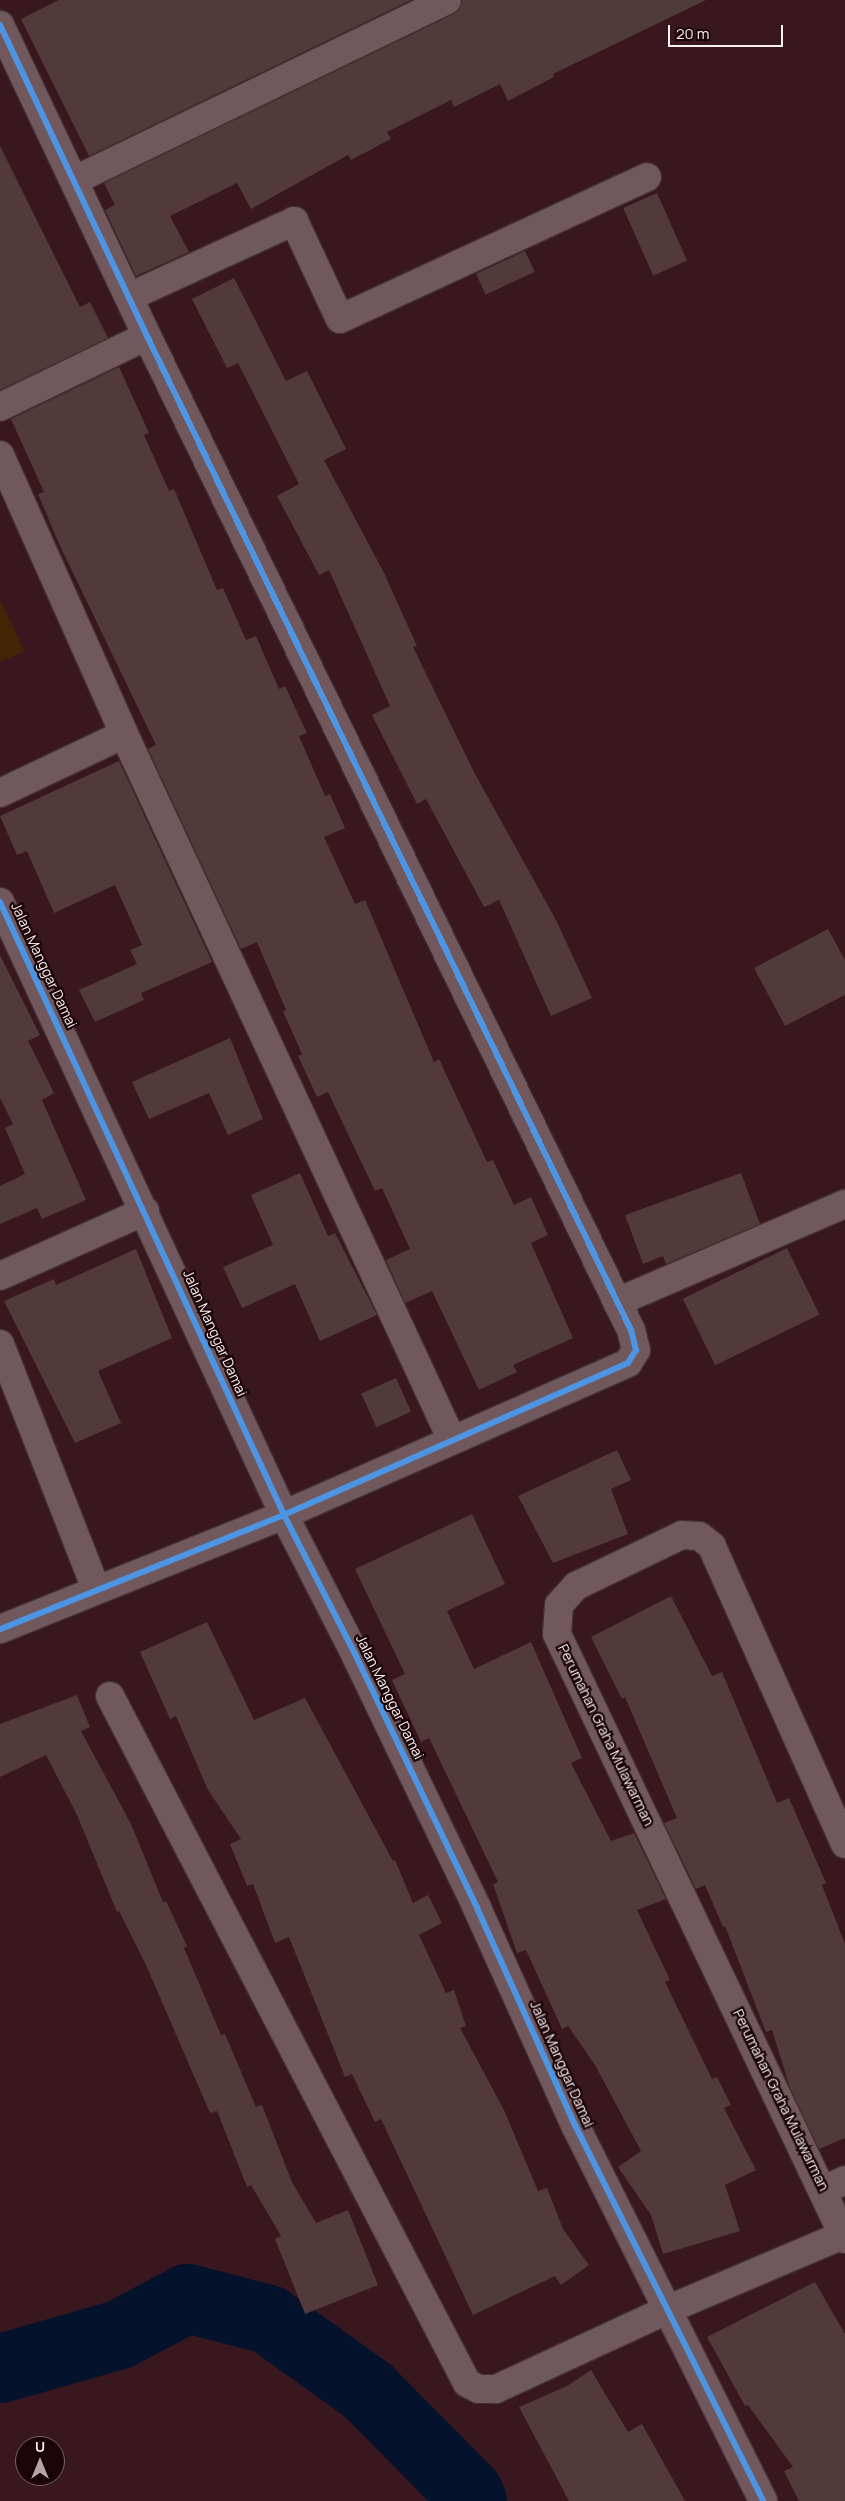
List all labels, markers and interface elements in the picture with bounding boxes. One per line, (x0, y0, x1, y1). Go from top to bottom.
scale bar (670, 15, 785, 47)
text: 20 m (676, 23, 709, 44)
street label: Jalan Manggar Damai (8, 900, 80, 1030)
street label: Jalan Manggar Damai (180, 1267, 250, 1399)
street label: Jalan Manggar Damai (353, 1632, 427, 1762)
street label: Perumahan Graha Mulawarman (555, 1641, 657, 1829)
street label: Jalan Manggar Damai (527, 1998, 597, 2130)
street label: Perumahan Graha Mulawarman (730, 2006, 832, 2194)
north arrow (15, 2436, 65, 2486)
text: U (35, 2437, 45, 2456)

